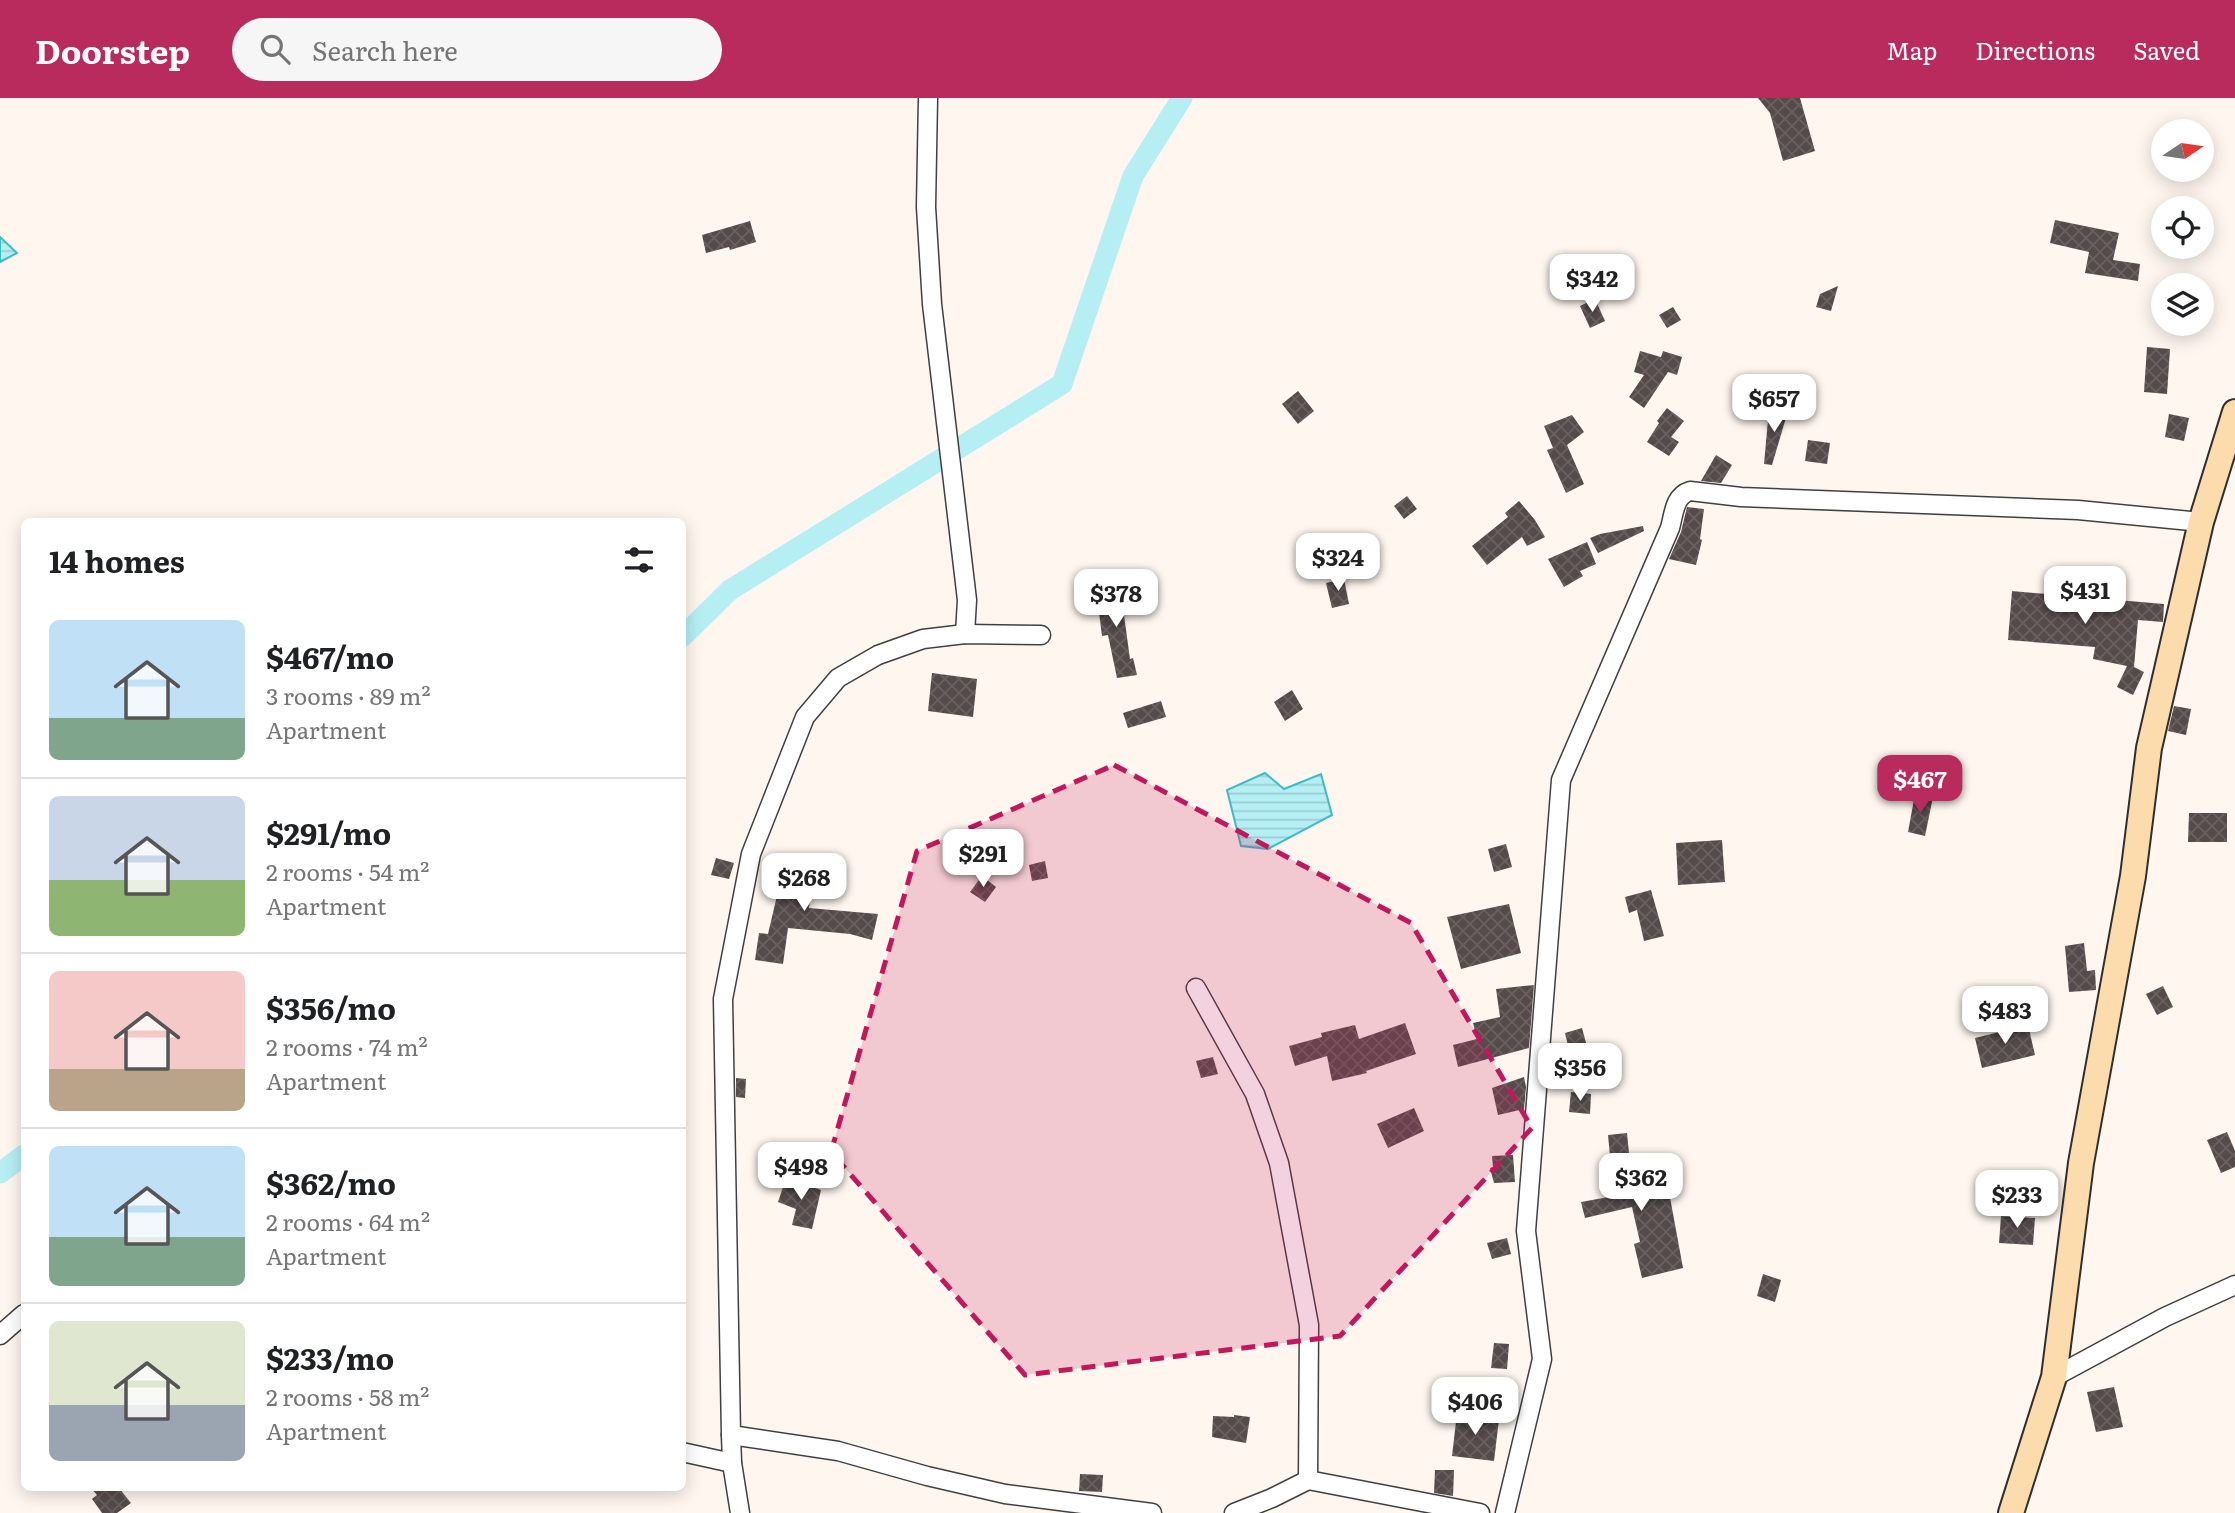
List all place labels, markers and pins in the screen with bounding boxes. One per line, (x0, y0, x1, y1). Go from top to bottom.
pin: $342 (1551, 254, 1633, 314)
pin: $657 (1733, 374, 1815, 434)
pin: $324 (1297, 533, 1379, 593)
pin: $431 (2044, 566, 2126, 626)
pin: $378 (1075, 570, 1157, 629)
pin: $467 (1879, 756, 1961, 815)
pin: $291 (942, 830, 1024, 889)
pin: $268 (763, 854, 845, 913)
pin: $483 (1964, 986, 2046, 1046)
pin: $356 (1539, 1044, 1621, 1103)
pin: $498 (760, 1142, 842, 1202)
pin: $362 (1600, 1154, 1682, 1213)
pin: $233 (1976, 1170, 2058, 1230)
pin: $406 (1434, 1378, 1516, 1437)

